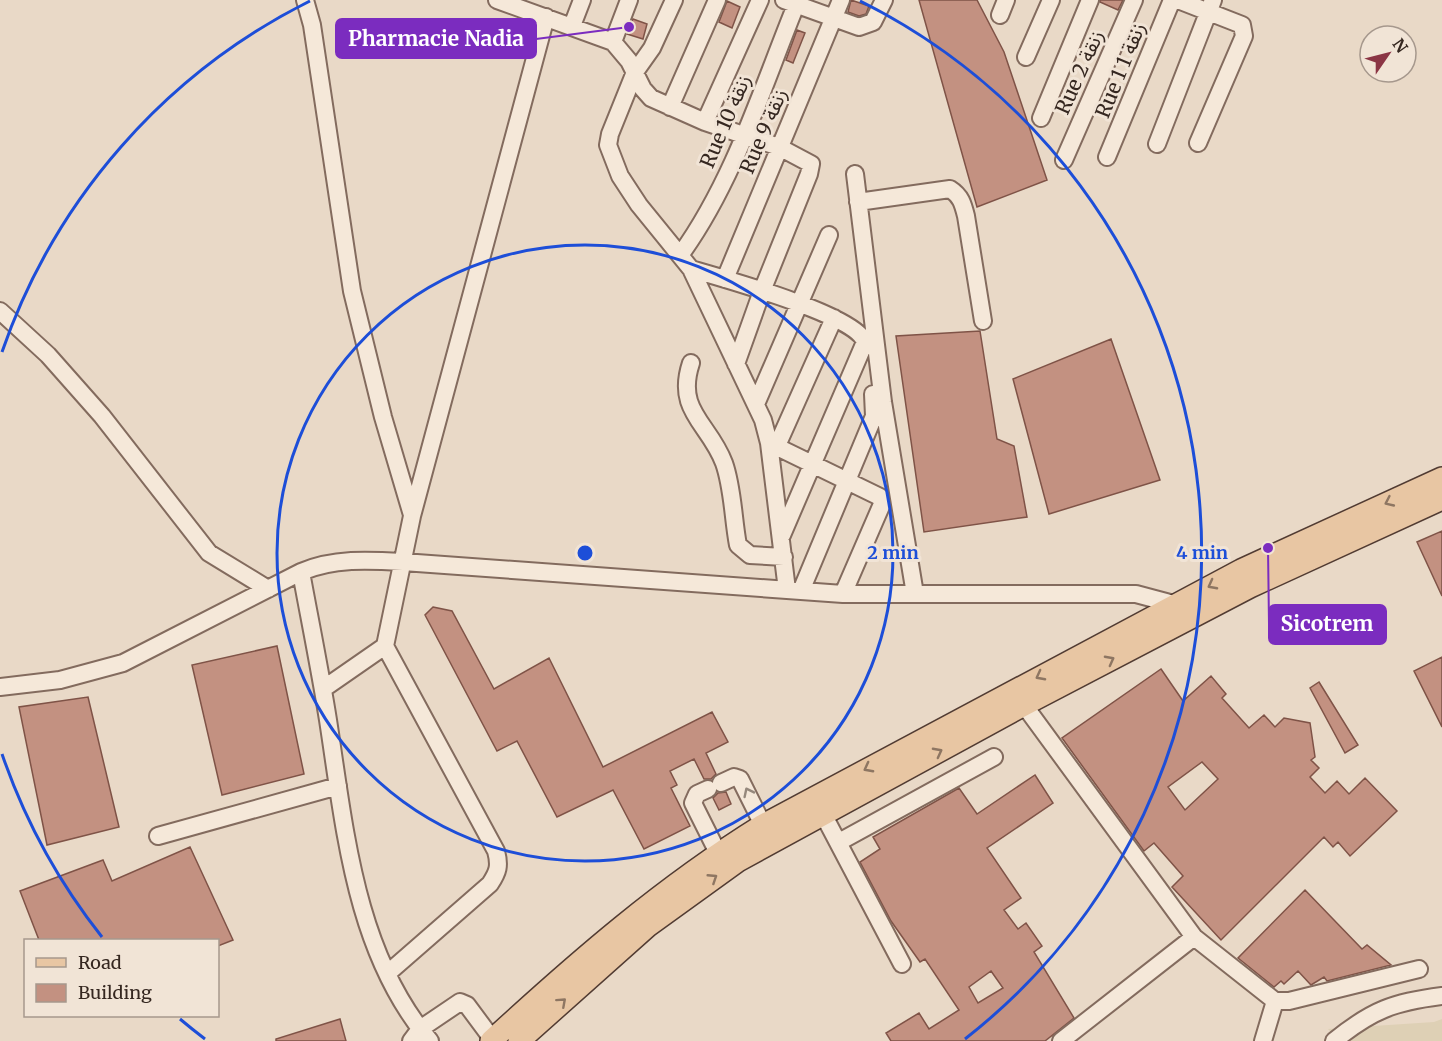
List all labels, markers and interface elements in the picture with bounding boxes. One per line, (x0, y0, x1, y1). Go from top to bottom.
callout: Pharmacie Nadia (336, 19, 536, 58)
street label: Rue 1 زنقة 1 (1090, 19, 1150, 121)
north arrow (1358, 24, 1418, 84)
text: Pharmacie Nadia (348, 25, 524, 52)
street label: Rue 2 زنقة (1049, 26, 1109, 118)
text: N (1388, 34, 1412, 57)
street label: Rue 10 زنقة (694, 71, 756, 171)
street label: Rue 9 زنقة (734, 85, 792, 177)
one-way arrow (1384, 495, 1395, 507)
text: 2 min (867, 541, 919, 564)
text: 4 min (1176, 541, 1228, 564)
centre of rings (575, 543, 595, 563)
one-way arrow (1208, 578, 1218, 589)
callout: Sicotrem (1269, 605, 1386, 644)
text: Sicotrem (1281, 610, 1373, 637)
one-way arrow (1103, 656, 1114, 667)
one-way arrow (1035, 668, 1046, 680)
one-way arrow (931, 748, 942, 759)
one-way arrow (864, 761, 874, 772)
one-way arrow (743, 788, 755, 799)
one-way arrow (706, 874, 717, 885)
legend (24, 939, 219, 1017)
text: Road (78, 951, 122, 974)
text: Building (78, 981, 152, 1004)
one-way arrow (555, 998, 566, 1009)

